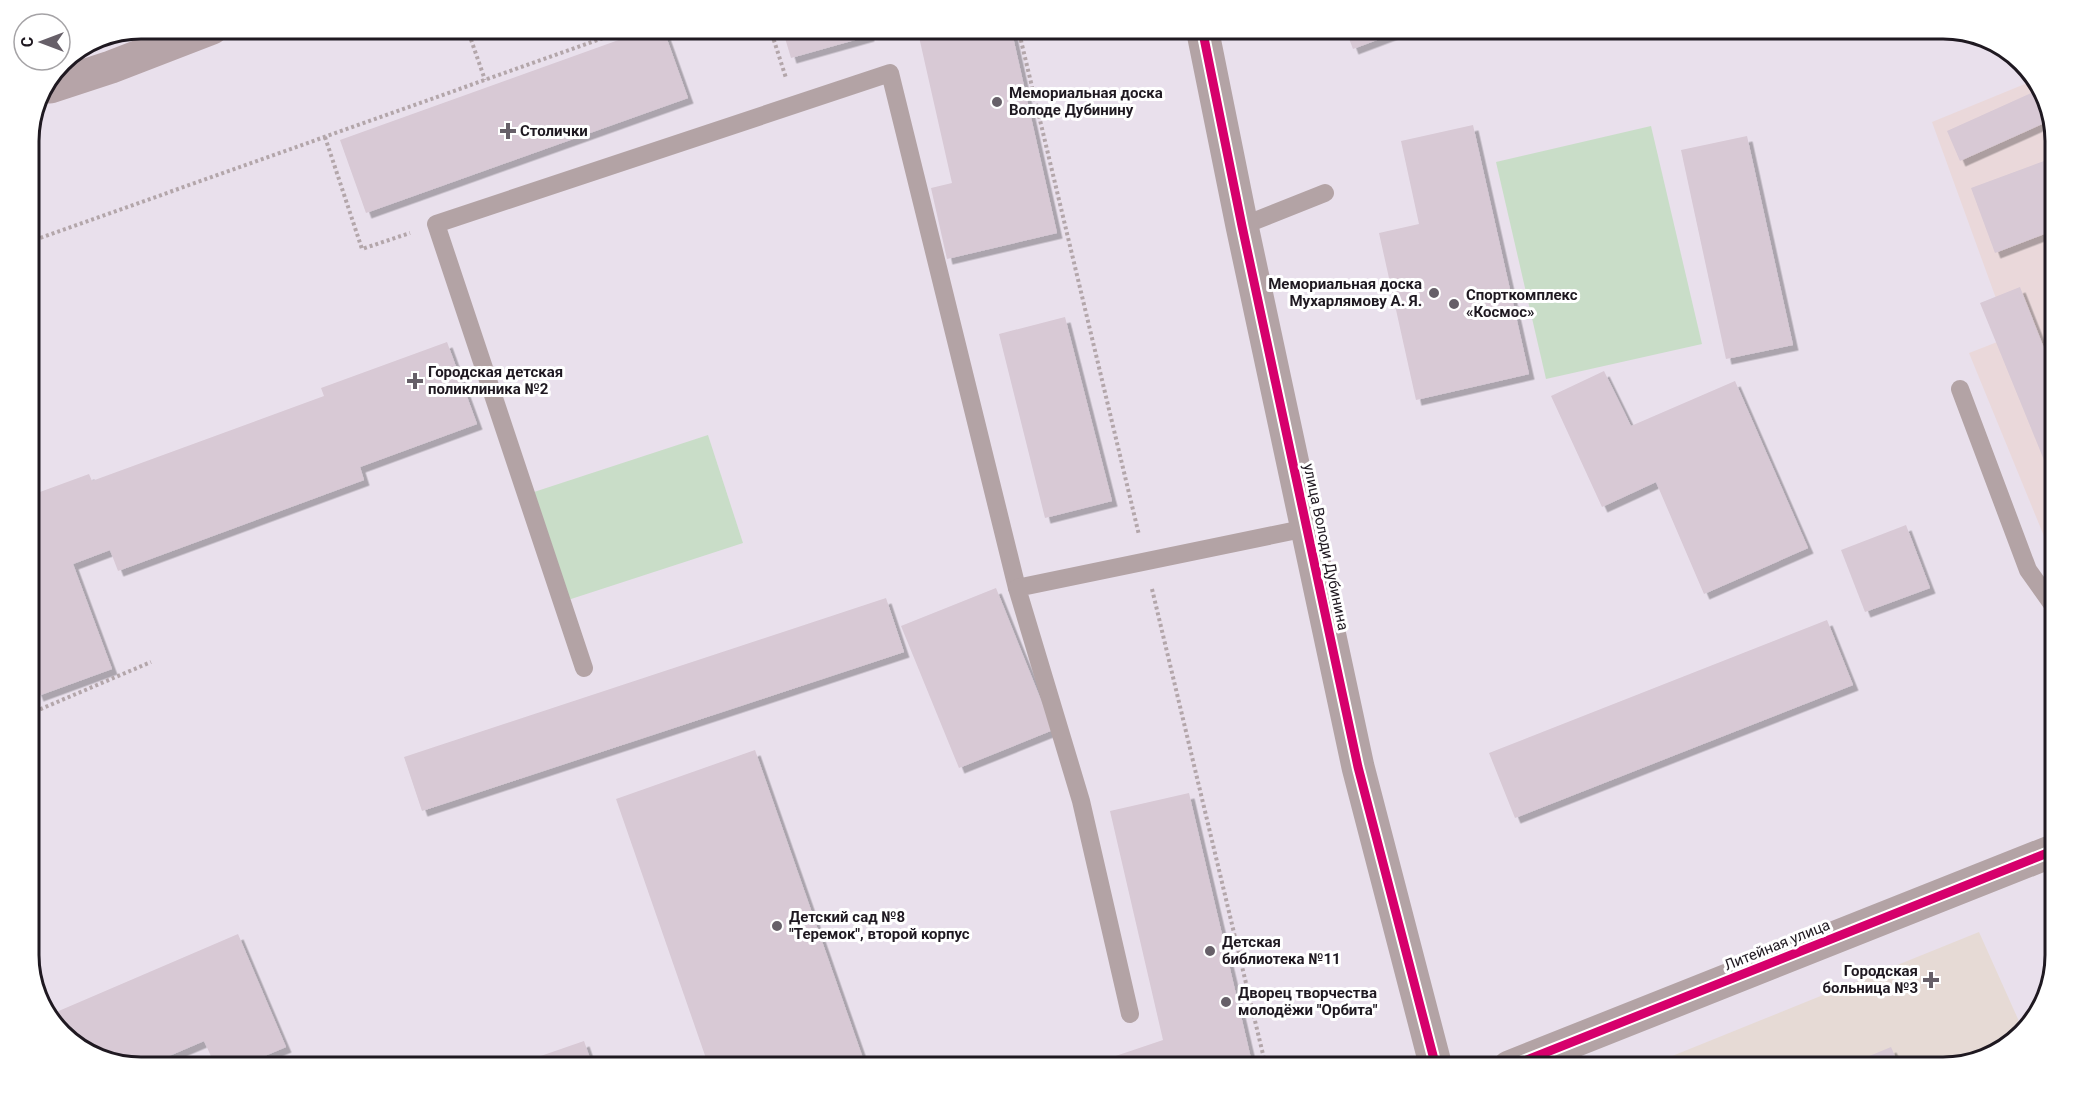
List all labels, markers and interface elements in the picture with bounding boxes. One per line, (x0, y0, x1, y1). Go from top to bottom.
north arrow (12, 12, 72, 72)
text: С (18, 37, 37, 47)
place label: Мемориальная доска Володе Дубинину (1009, 84, 1163, 119)
marker: Мемориальная доска Володе Дубинину (990, 95, 1004, 109)
place label: Столички (520, 122, 588, 140)
marker: Столички (501, 124, 515, 138)
place label: Мемориальная доска Мухарлямову А. Я. (1268, 275, 1422, 310)
marker: Мемориальная доска Мухарлямову А. Я. (1427, 286, 1441, 300)
place label: Спорткомплекс «Космос» (1466, 286, 1578, 321)
marker: Спорткомплекс «Космос» (1447, 297, 1461, 311)
place label: Городская детская поликлиника №2 (428, 363, 563, 398)
marker: Городская детская поликлиника №2 (406, 372, 424, 390)
street label: улица Володи Дубинина (1300, 462, 1352, 632)
place label: Детский сад №8 "Теремок", второй корпус (789, 908, 970, 943)
street label: Литейная улица (1721, 916, 1833, 974)
marker: Детский сад №8 "Теремок", второй корпус (770, 919, 784, 933)
place label: Детская библиотека №11 (1222, 933, 1341, 968)
marker: Детская библиотека №11 (1203, 944, 1217, 958)
place label: Городская больница №3 (1823, 962, 1918, 997)
marker: Городская больница №3 (1922, 971, 1940, 989)
place label: Дворец творчества молодёжи "Орбита" (1238, 984, 1378, 1019)
marker: Дворец творчества молодёжи "Орбита" (1219, 995, 1233, 1009)

